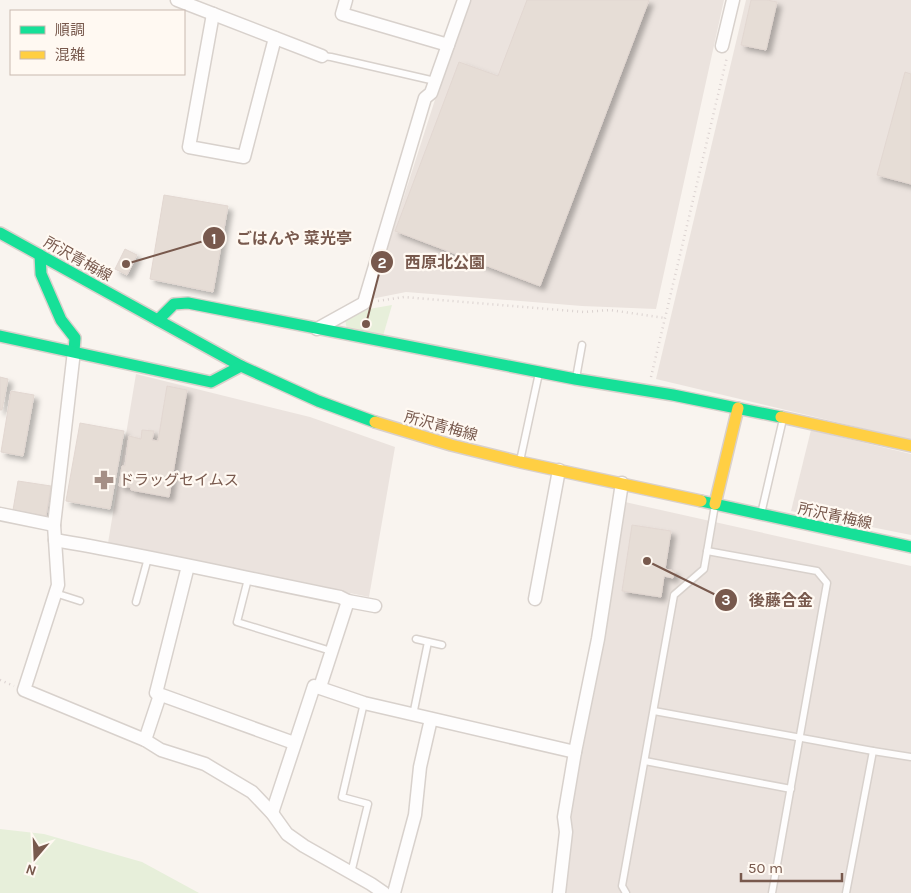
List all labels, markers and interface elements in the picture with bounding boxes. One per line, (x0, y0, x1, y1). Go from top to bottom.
legend (10, 10, 185, 75)
text: 順調 (55, 21, 85, 39)
text: 混雑 (55, 46, 85, 64)
callout: ごはんや 菜光亭 (201, 223, 362, 254)
text: ごはんや 菜光亭 (236, 229, 352, 248)
text: 1 (211, 230, 217, 248)
street label: 所沢青梅線 (41, 233, 115, 285)
callout: 西原北公園 (370, 247, 495, 278)
text: 西原北公園 (405, 253, 485, 272)
text: 2 (377, 254, 387, 272)
street label: 所沢青梅線 (402, 408, 480, 444)
pharmacy icon: ドラッグセイムス (93, 469, 115, 491)
place label: ドラッグセイムス (119, 471, 239, 489)
street label: 所沢青梅線 (796, 499, 874, 533)
callout: 後藤合金 (714, 584, 823, 615)
text: 3 (721, 591, 731, 609)
text: 後藤合金 (749, 591, 813, 610)
north arrow (10, 833, 60, 883)
scale bar (741, 850, 842, 882)
text: 50 m (748, 859, 783, 877)
text: N (23, 860, 38, 879)

